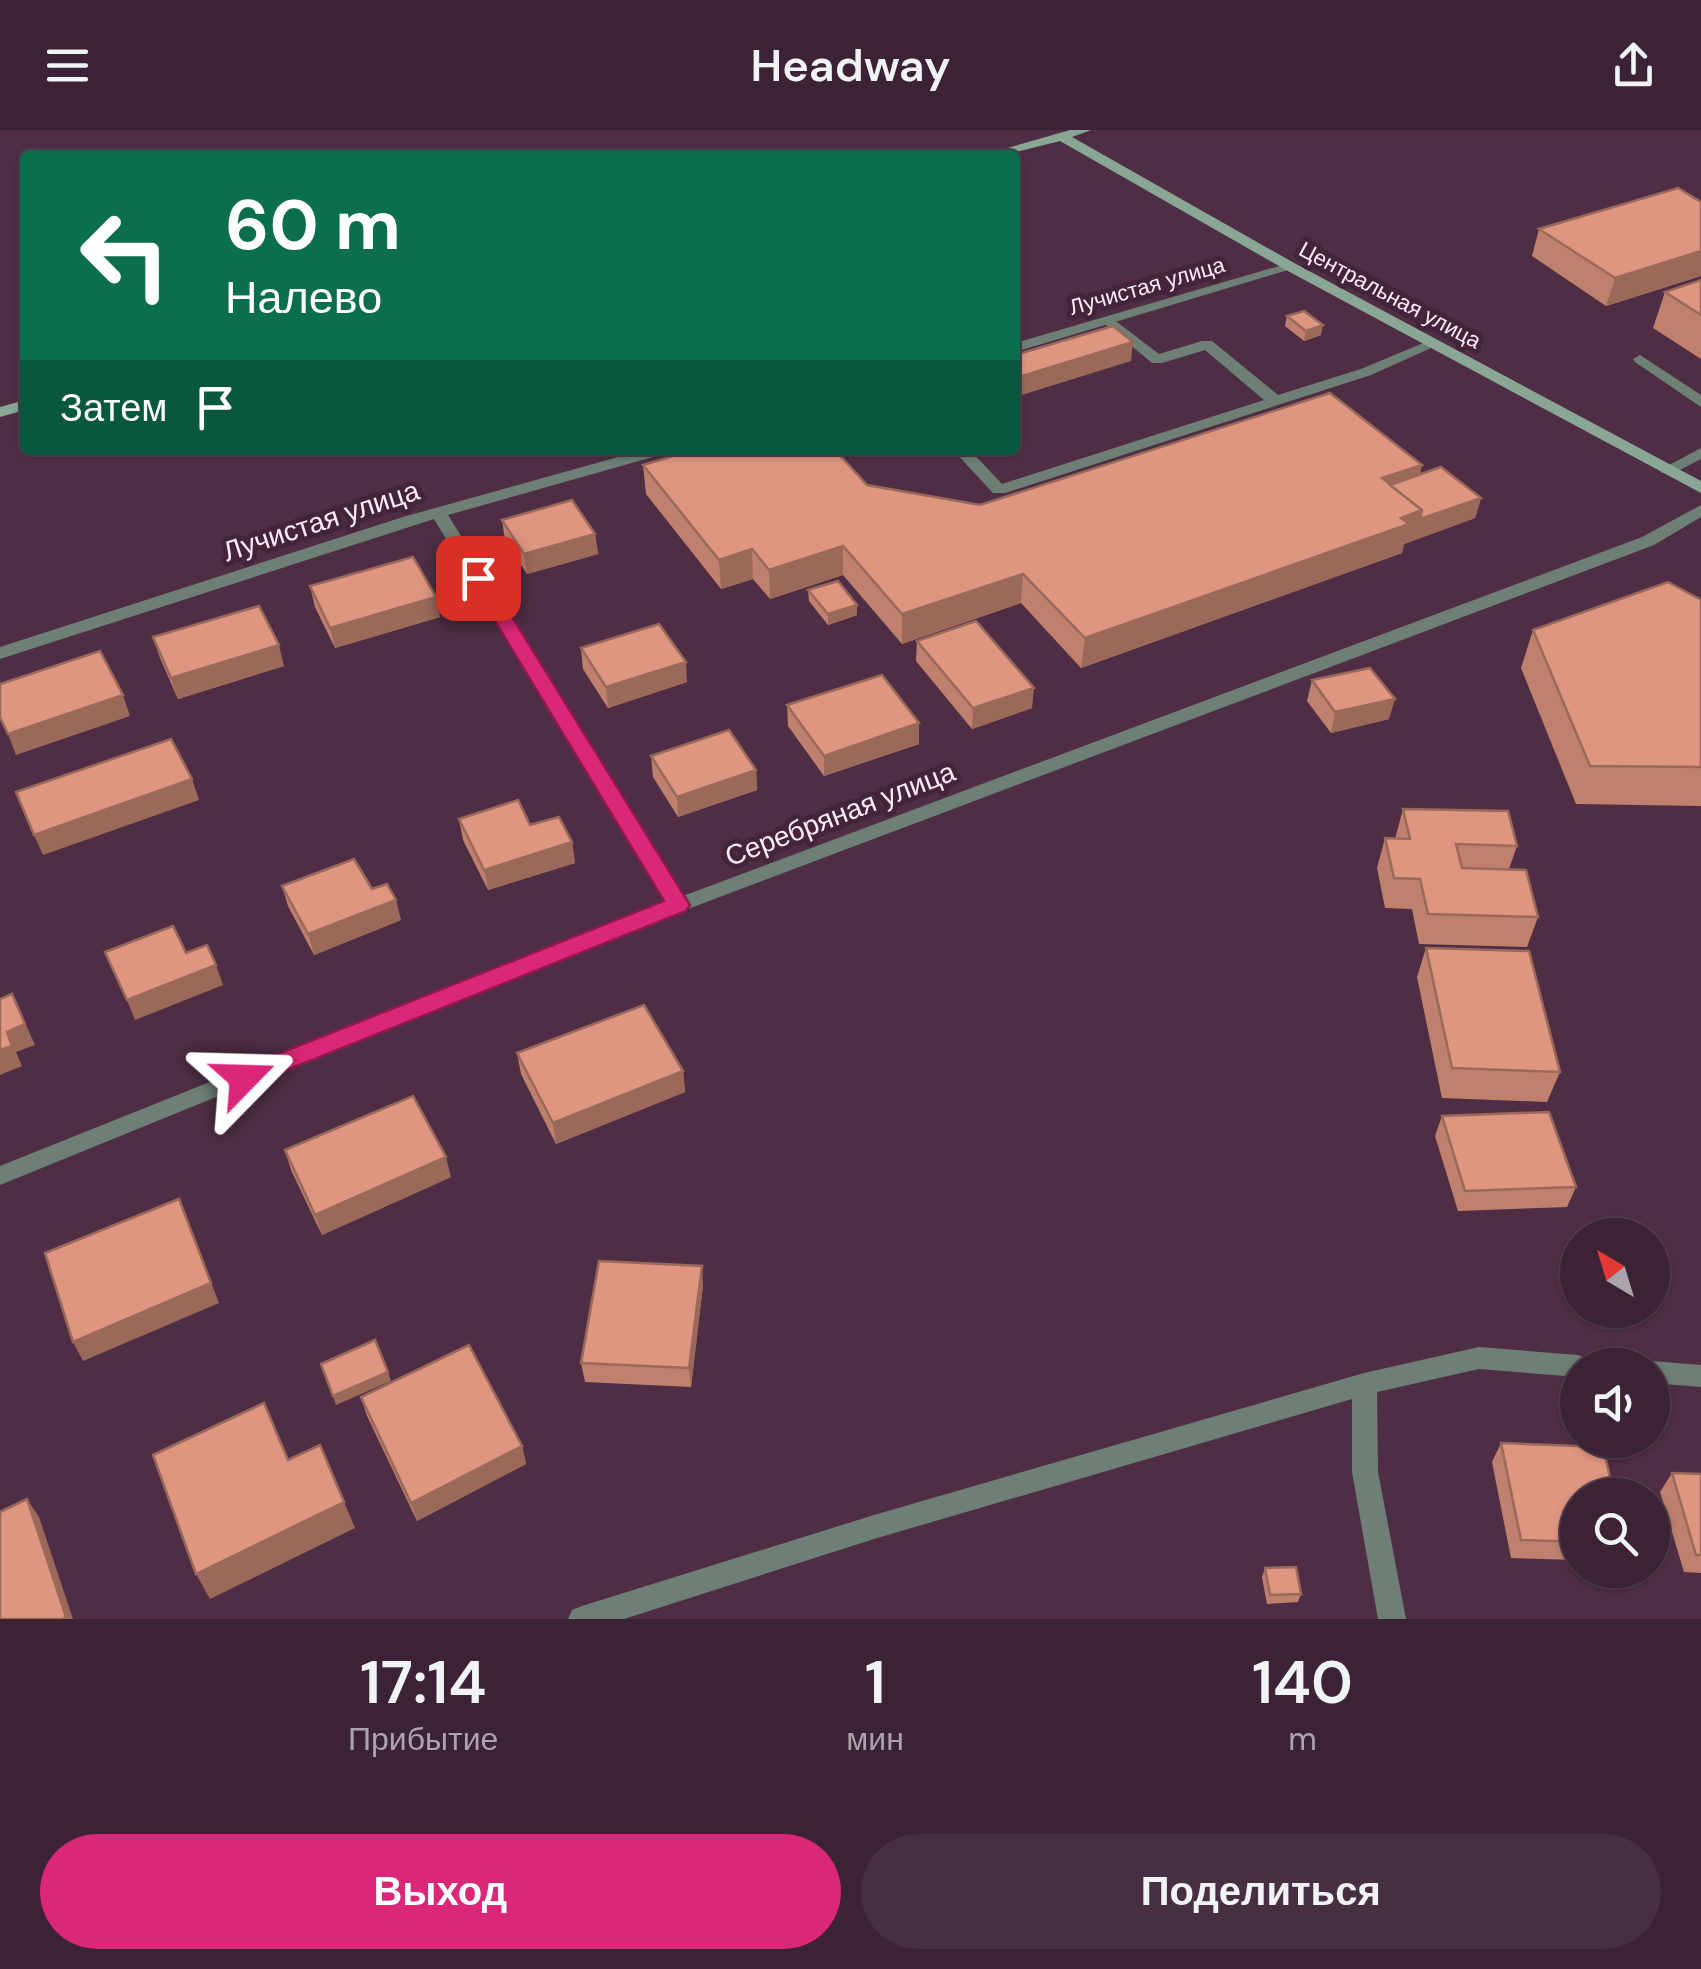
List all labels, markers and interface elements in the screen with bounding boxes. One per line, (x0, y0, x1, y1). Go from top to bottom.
text: Headway (751, 36, 950, 95)
icon: menu (40, 38, 95, 93)
icon: share (1606, 38, 1661, 93)
text: 60 m (225, 180, 401, 271)
icon: left (60, 190, 190, 320)
street label: Центральная улица (1294, 235, 1487, 356)
street label: Лучистая улица (1066, 250, 1229, 322)
text: Налево (225, 268, 382, 327)
icon: arrive (188, 380, 243, 435)
text: Затем (60, 383, 168, 433)
street label: Лучистая улица (218, 472, 424, 570)
pin (436, 536, 521, 621)
icon: arrive (451, 551, 506, 606)
street label: Серебряная улица (720, 753, 961, 875)
position arrow (192, 1026, 296, 1130)
north arrow (1560, 1218, 1670, 1328)
map controls (1560, 1218, 1670, 1588)
button: sound (1560, 1348, 1670, 1458)
button: search (1560, 1478, 1670, 1588)
text: 17:14 (360, 1643, 486, 1722)
text: 1 (865, 1643, 886, 1722)
text: 140 (1252, 1643, 1353, 1722)
text: Прибытие (348, 1718, 498, 1760)
text: мин (846, 1718, 904, 1760)
text: m (1288, 1718, 1317, 1760)
button: Выход (40, 1834, 841, 1949)
button: Поделиться (861, 1834, 1661, 1949)

